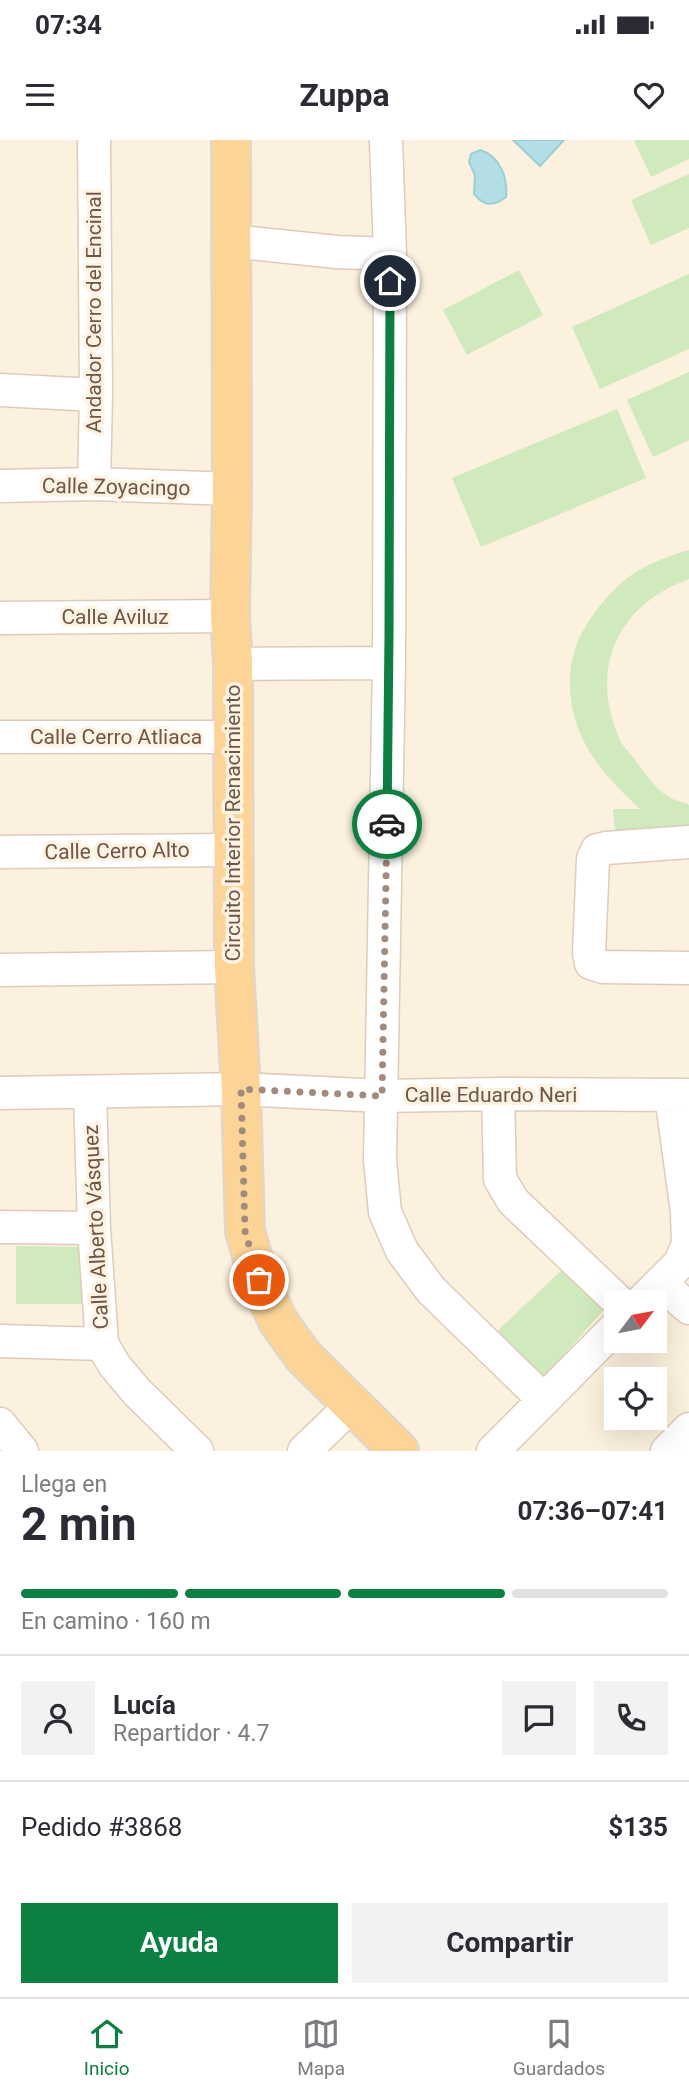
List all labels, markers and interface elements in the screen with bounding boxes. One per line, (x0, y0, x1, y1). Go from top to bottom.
text: 07:34 (35, 10, 102, 40)
icon: menu (21, 76, 59, 114)
text: Zuppa (299, 76, 390, 114)
icon: heart (630, 76, 668, 114)
street label: Andador Cerro del Encinal (82, 191, 106, 433)
pin (360, 251, 420, 311)
icon: home (371, 262, 409, 300)
street label: Calle Zoyacingo (42, 474, 190, 500)
street label: Calle Aviluz (61, 605, 169, 629)
street label: Circuito Interior Renacimiento (221, 684, 245, 962)
street label: Calle Cerro Atliaca (30, 725, 202, 749)
courier (352, 789, 422, 859)
icon: car (368, 805, 406, 843)
street label: Calle Cerro Alto (44, 838, 190, 864)
street label: Calle Eduardo Neri (405, 1083, 577, 1107)
street label: Calle Alberto Vásquez (79, 1124, 113, 1330)
pin (229, 1250, 289, 1310)
icon: bag (240, 1261, 278, 1299)
north arrow (604, 1290, 667, 1353)
map controls (604, 1290, 667, 1430)
button: locate (604, 1367, 667, 1430)
text: Llega en (21, 1471, 107, 1498)
text: 07:36–07:41 (518, 1496, 668, 1526)
text: 2 min (21, 1497, 137, 1551)
text: En camino · 160 m (21, 1608, 211, 1635)
button: person (21, 1681, 95, 1755)
button: chat (502, 1681, 576, 1755)
button: phone (594, 1681, 668, 1755)
text: Lucía (113, 1690, 176, 1720)
text: Repartidor · 4.7 (113, 1720, 270, 1747)
text: Pedido #3868 (21, 1812, 182, 1842)
text: $135 (608, 1812, 668, 1842)
button: Ayuda (21, 1903, 338, 1983)
button: Compartir (352, 1903, 668, 1983)
tab: Inicio (84, 2015, 130, 2080)
tab: Mapa (297, 2015, 345, 2080)
tab: Guardados (513, 2015, 605, 2080)

